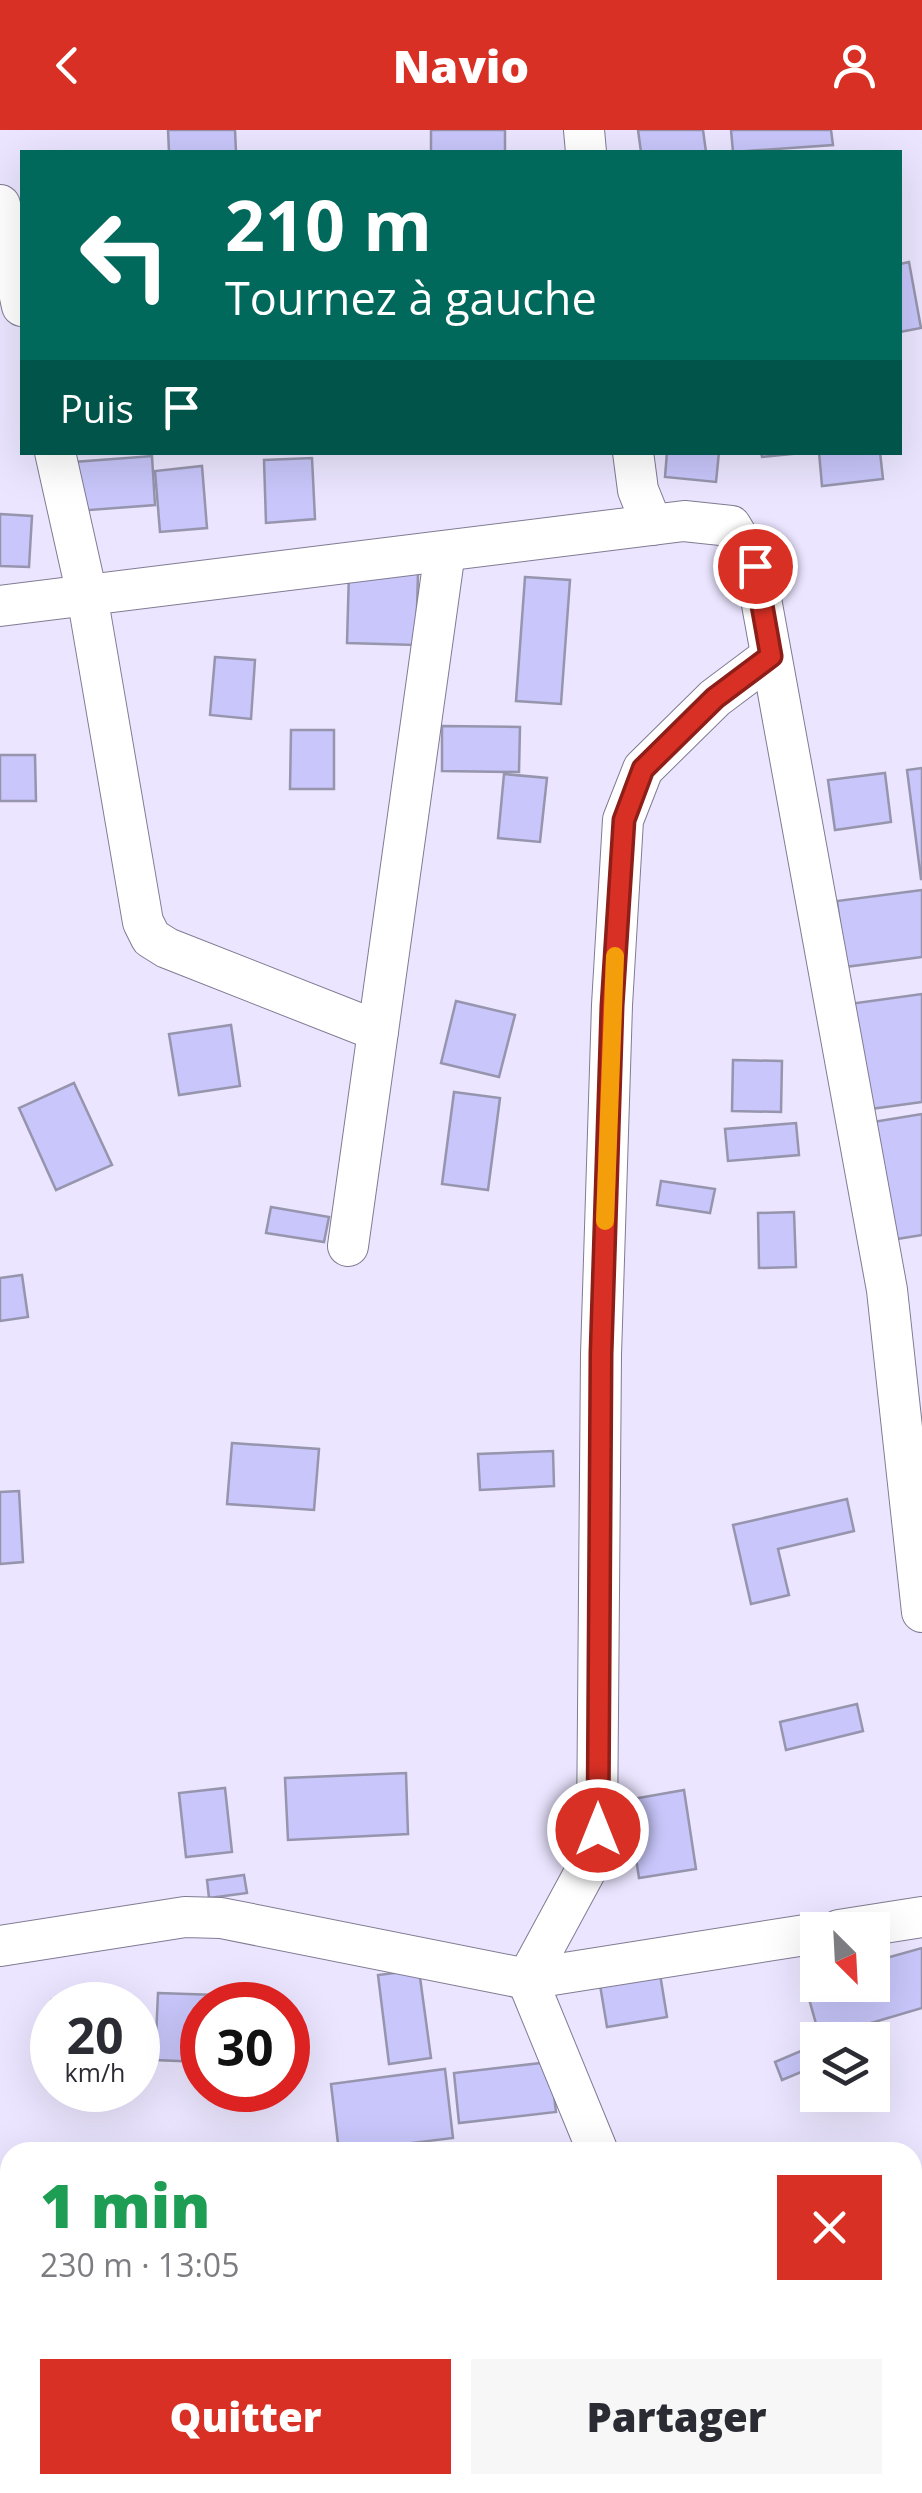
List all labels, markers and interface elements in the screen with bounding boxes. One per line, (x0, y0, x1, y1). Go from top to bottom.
text: Navio (393, 35, 529, 96)
icon: back (40, 38, 95, 93)
icon: person (827, 38, 882, 93)
text: 210 m (225, 176, 432, 272)
icon: left (60, 190, 190, 320)
text: Tournez à gauche (225, 267, 597, 328)
icon: arrive (154, 380, 209, 435)
text: Puis (60, 382, 134, 434)
pin (713, 524, 798, 609)
icon: arrive (728, 539, 783, 594)
position arrow (546, 1778, 650, 1882)
north arrow (800, 1912, 890, 2002)
map controls (800, 1912, 890, 2112)
speed limit sign: 30 (180, 1982, 310, 2112)
text: 20 (66, 2001, 124, 2069)
button: layers (800, 2022, 890, 2112)
text: km/h (65, 2055, 125, 2089)
text: 1 min (40, 2164, 210, 2246)
button: close (777, 2175, 882, 2280)
text: 230 m · 13:05 (40, 2243, 239, 2286)
button: Quitter (40, 2359, 451, 2474)
button: Partager (471, 2359, 882, 2474)

